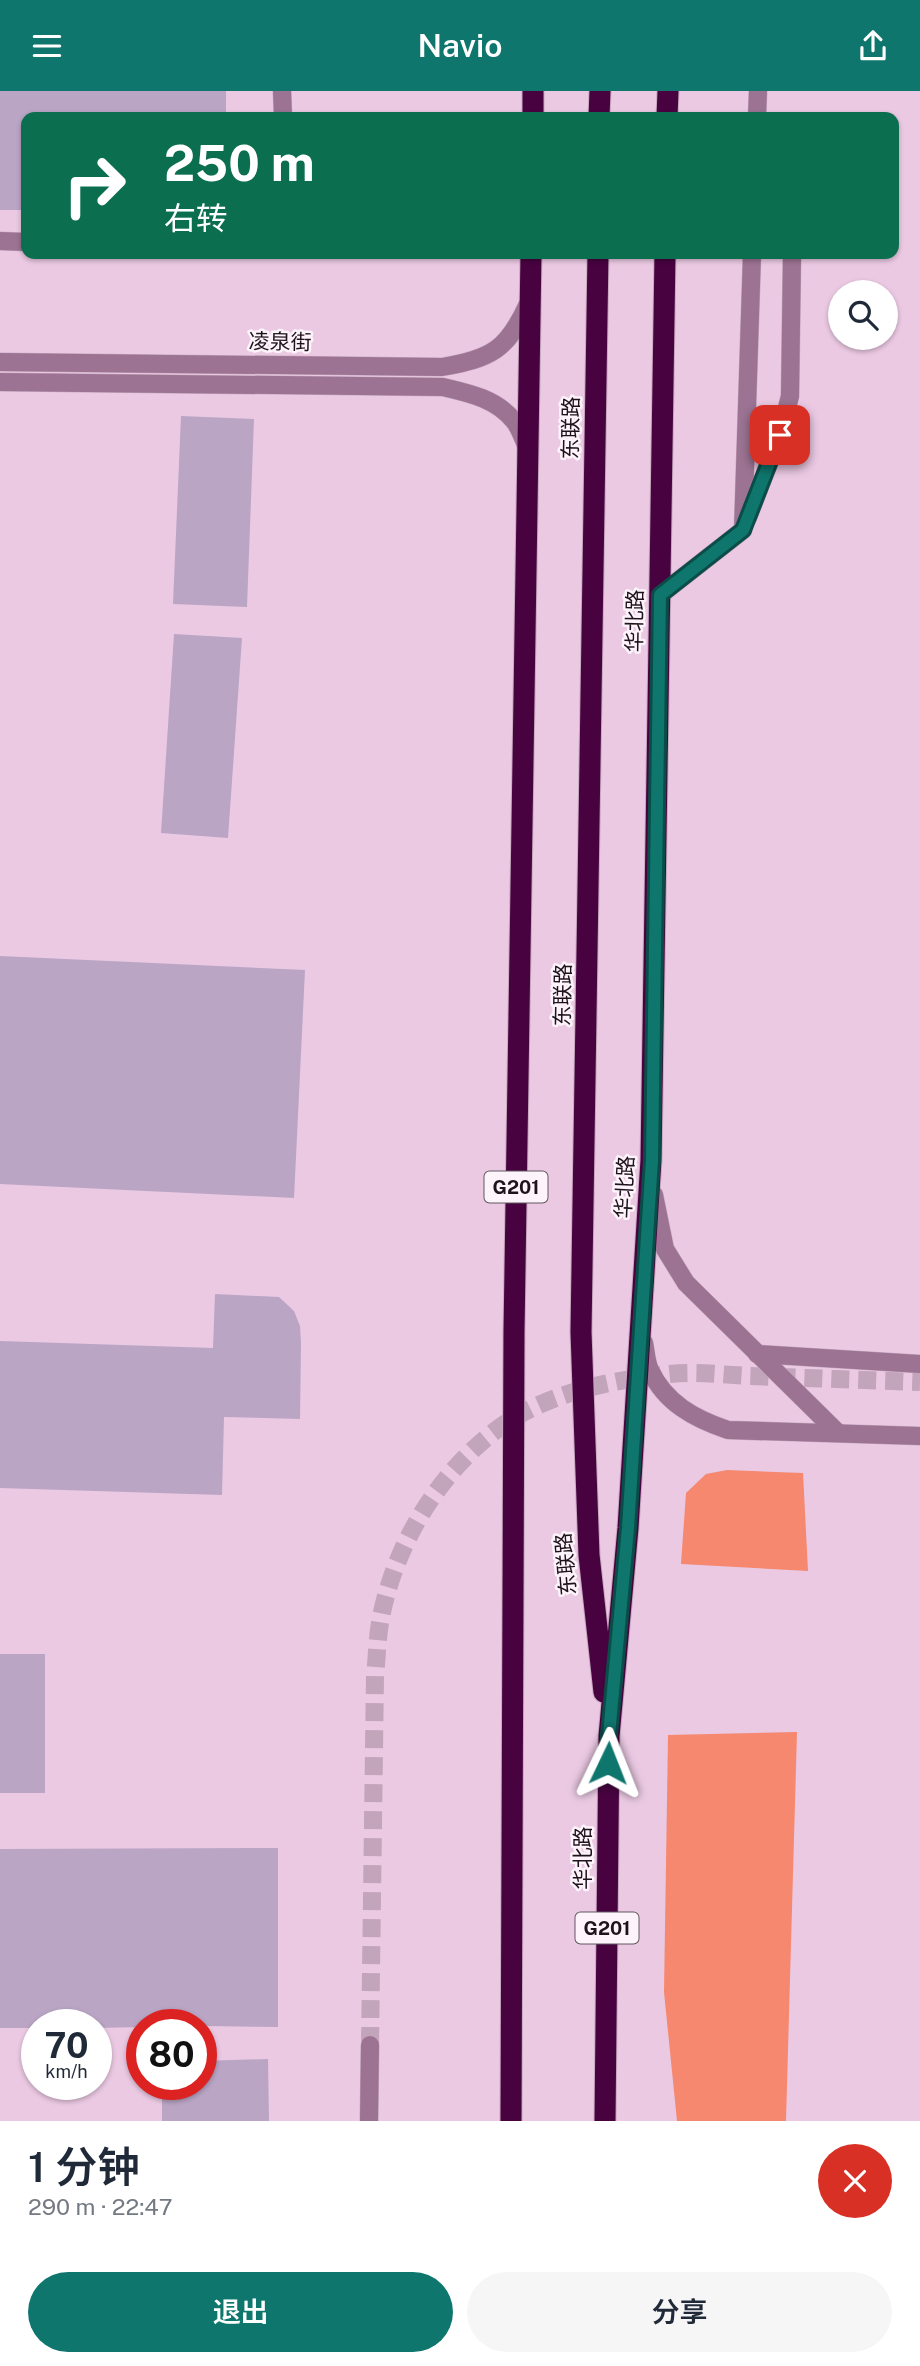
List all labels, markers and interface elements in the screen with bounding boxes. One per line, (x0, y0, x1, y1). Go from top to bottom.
icon: menu (28, 27, 66, 65)
text: Navio (418, 27, 502, 64)
icon: share (854, 27, 892, 65)
text: 250 m (164, 134, 315, 192)
icon: right (49, 140, 140, 231)
text: 右转 (164, 200, 228, 237)
map controls (828, 280, 898, 350)
button: search (828, 280, 898, 350)
street label: 凌泉街 (248, 328, 312, 355)
street label: 东联路 (557, 396, 584, 460)
pin (750, 405, 810, 465)
icon: arrive (761, 416, 799, 454)
street label: 华北路 (621, 589, 648, 653)
street label: 东联路 (549, 963, 576, 1027)
street label: 华北路 (610, 1155, 639, 1219)
road number: G201 (484, 1171, 548, 1203)
street label: 东联路 (550, 1532, 581, 1597)
position arrow (571, 1726, 645, 1800)
street label: 华北路 (570, 1827, 595, 1890)
road number: G201 (576, 1913, 638, 1944)
speed limit sign: 80 (126, 2009, 217, 2100)
text: 70 (44, 2025, 89, 2066)
text: km/h (45, 2061, 88, 2082)
text: 1 分钟 (28, 2142, 139, 2191)
button: close (818, 2144, 892, 2218)
text: 290 m · 22:47 (28, 2193, 173, 2220)
button: 退出 (28, 2272, 453, 2352)
button: 分享 (467, 2272, 892, 2352)

